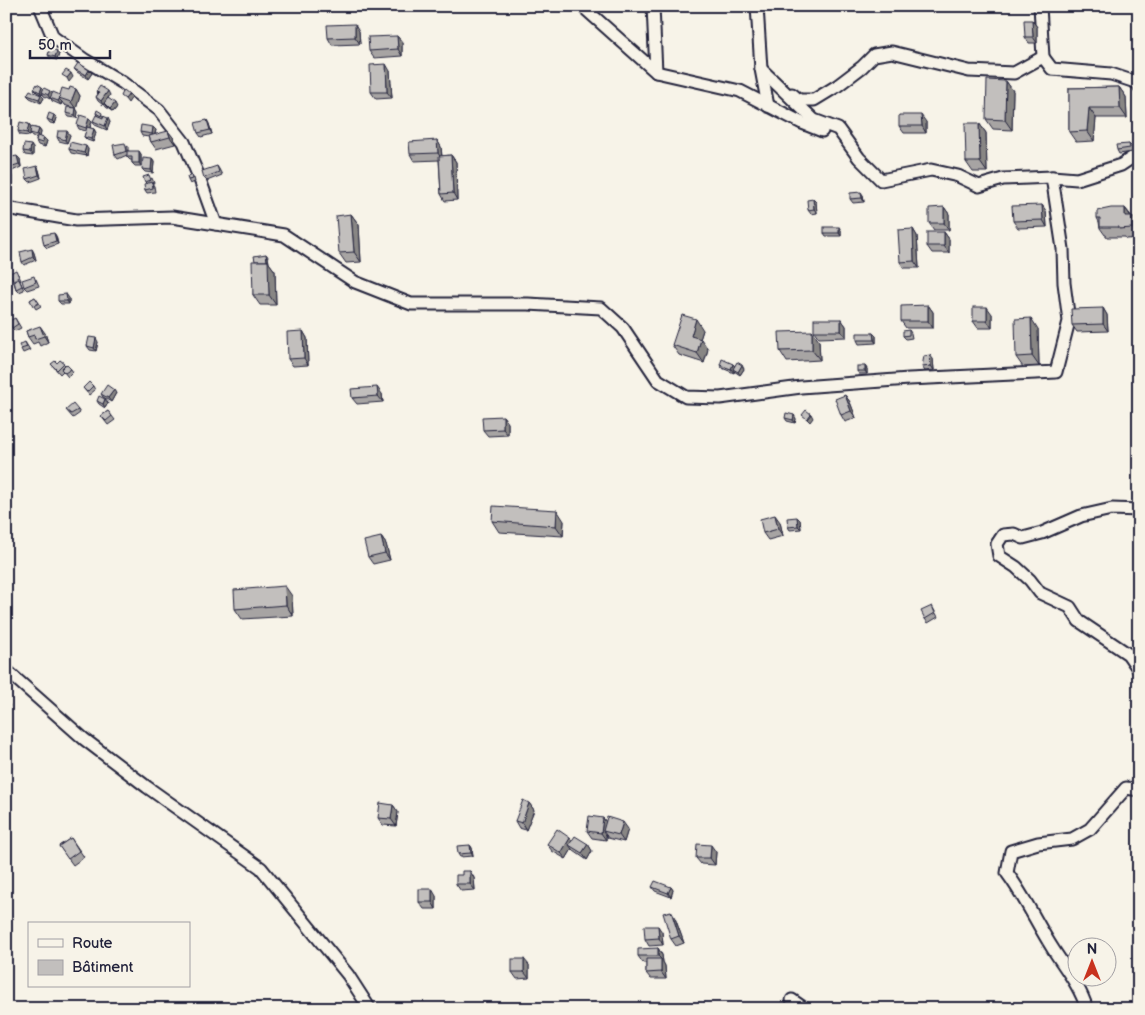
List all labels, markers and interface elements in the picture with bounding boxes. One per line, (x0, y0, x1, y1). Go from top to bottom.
scale bar (30, 28, 110, 60)
text: 50 m (38, 36, 72, 55)
legend (28, 922, 190, 988)
text: Route (72, 934, 113, 953)
north arrow (1068, 938, 1118, 988)
text: N (1087, 941, 1097, 958)
text: Bâtiment (72, 958, 134, 977)

